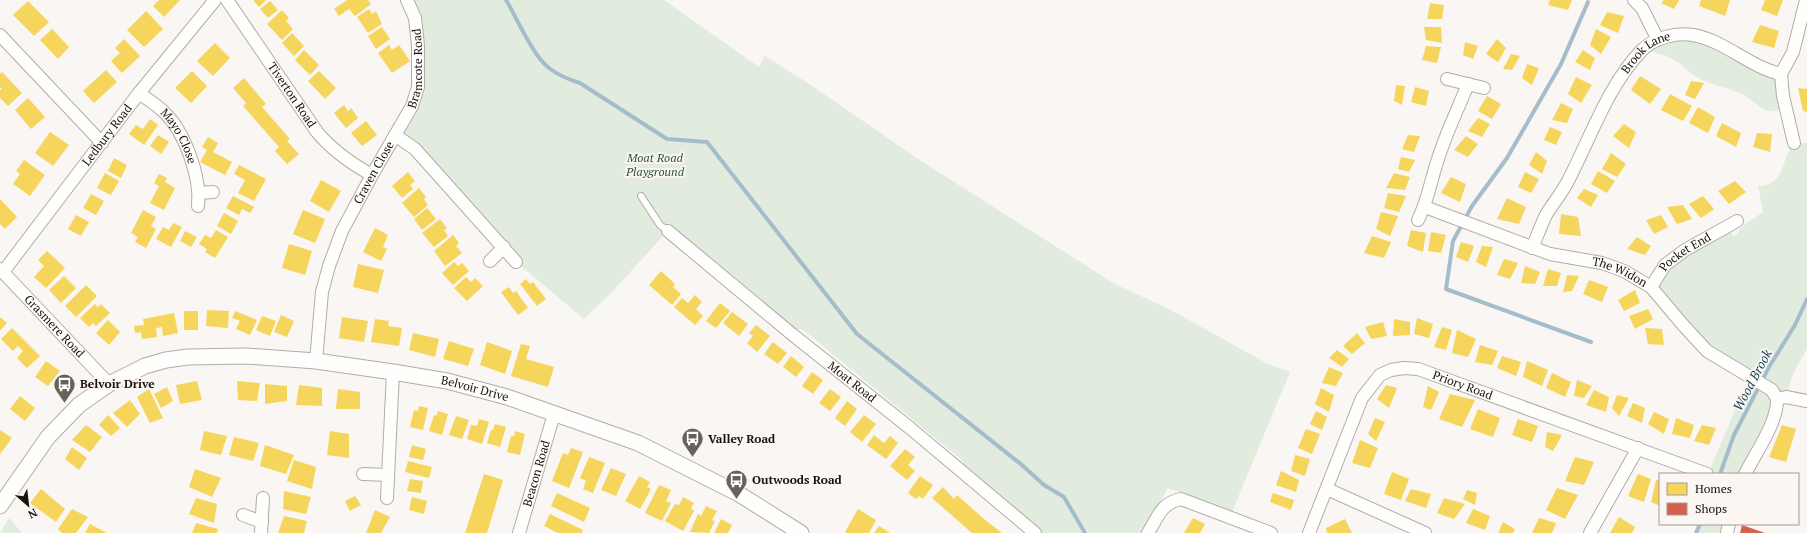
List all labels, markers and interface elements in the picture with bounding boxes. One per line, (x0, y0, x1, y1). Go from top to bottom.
street label: Bramcote Road (404, 27, 425, 110)
street label: Brook Lane (1617, 28, 1672, 76)
street label: Tiverton Road (265, 59, 320, 130)
street label: Ledbury Road (78, 101, 135, 168)
street label: Mayo Close (158, 105, 200, 165)
street label: Craven Close (350, 138, 397, 206)
park label: Moat Road Playground (625, 150, 685, 179)
street label: Pocket End (1655, 229, 1714, 274)
street label: The Widon (1591, 253, 1650, 290)
street label: Grasmere Road (21, 291, 88, 361)
water label: Wood Brook (1728, 345, 1776, 414)
street label: Moat Road (825, 358, 880, 405)
street label: Priory Road (1431, 367, 1495, 403)
bus stop icon: Belvoir Drive (51, 371, 77, 404)
street label: Belvoir Drive (440, 372, 510, 404)
place label: Belvoir Drive (80, 376, 155, 391)
bus stop icon: Valley Road (680, 426, 706, 459)
place label: Valley Road (708, 431, 776, 446)
street label: Beacon Road (519, 438, 553, 508)
bus stop icon: Outwoods Road (723, 467, 749, 500)
place label: Outwoods Road (752, 472, 843, 487)
legend (1659, 473, 1799, 525)
text: Homes (1695, 481, 1732, 496)
north arrow (8, 485, 48, 525)
text: Shops (1695, 501, 1727, 516)
text: N (25, 506, 40, 522)

